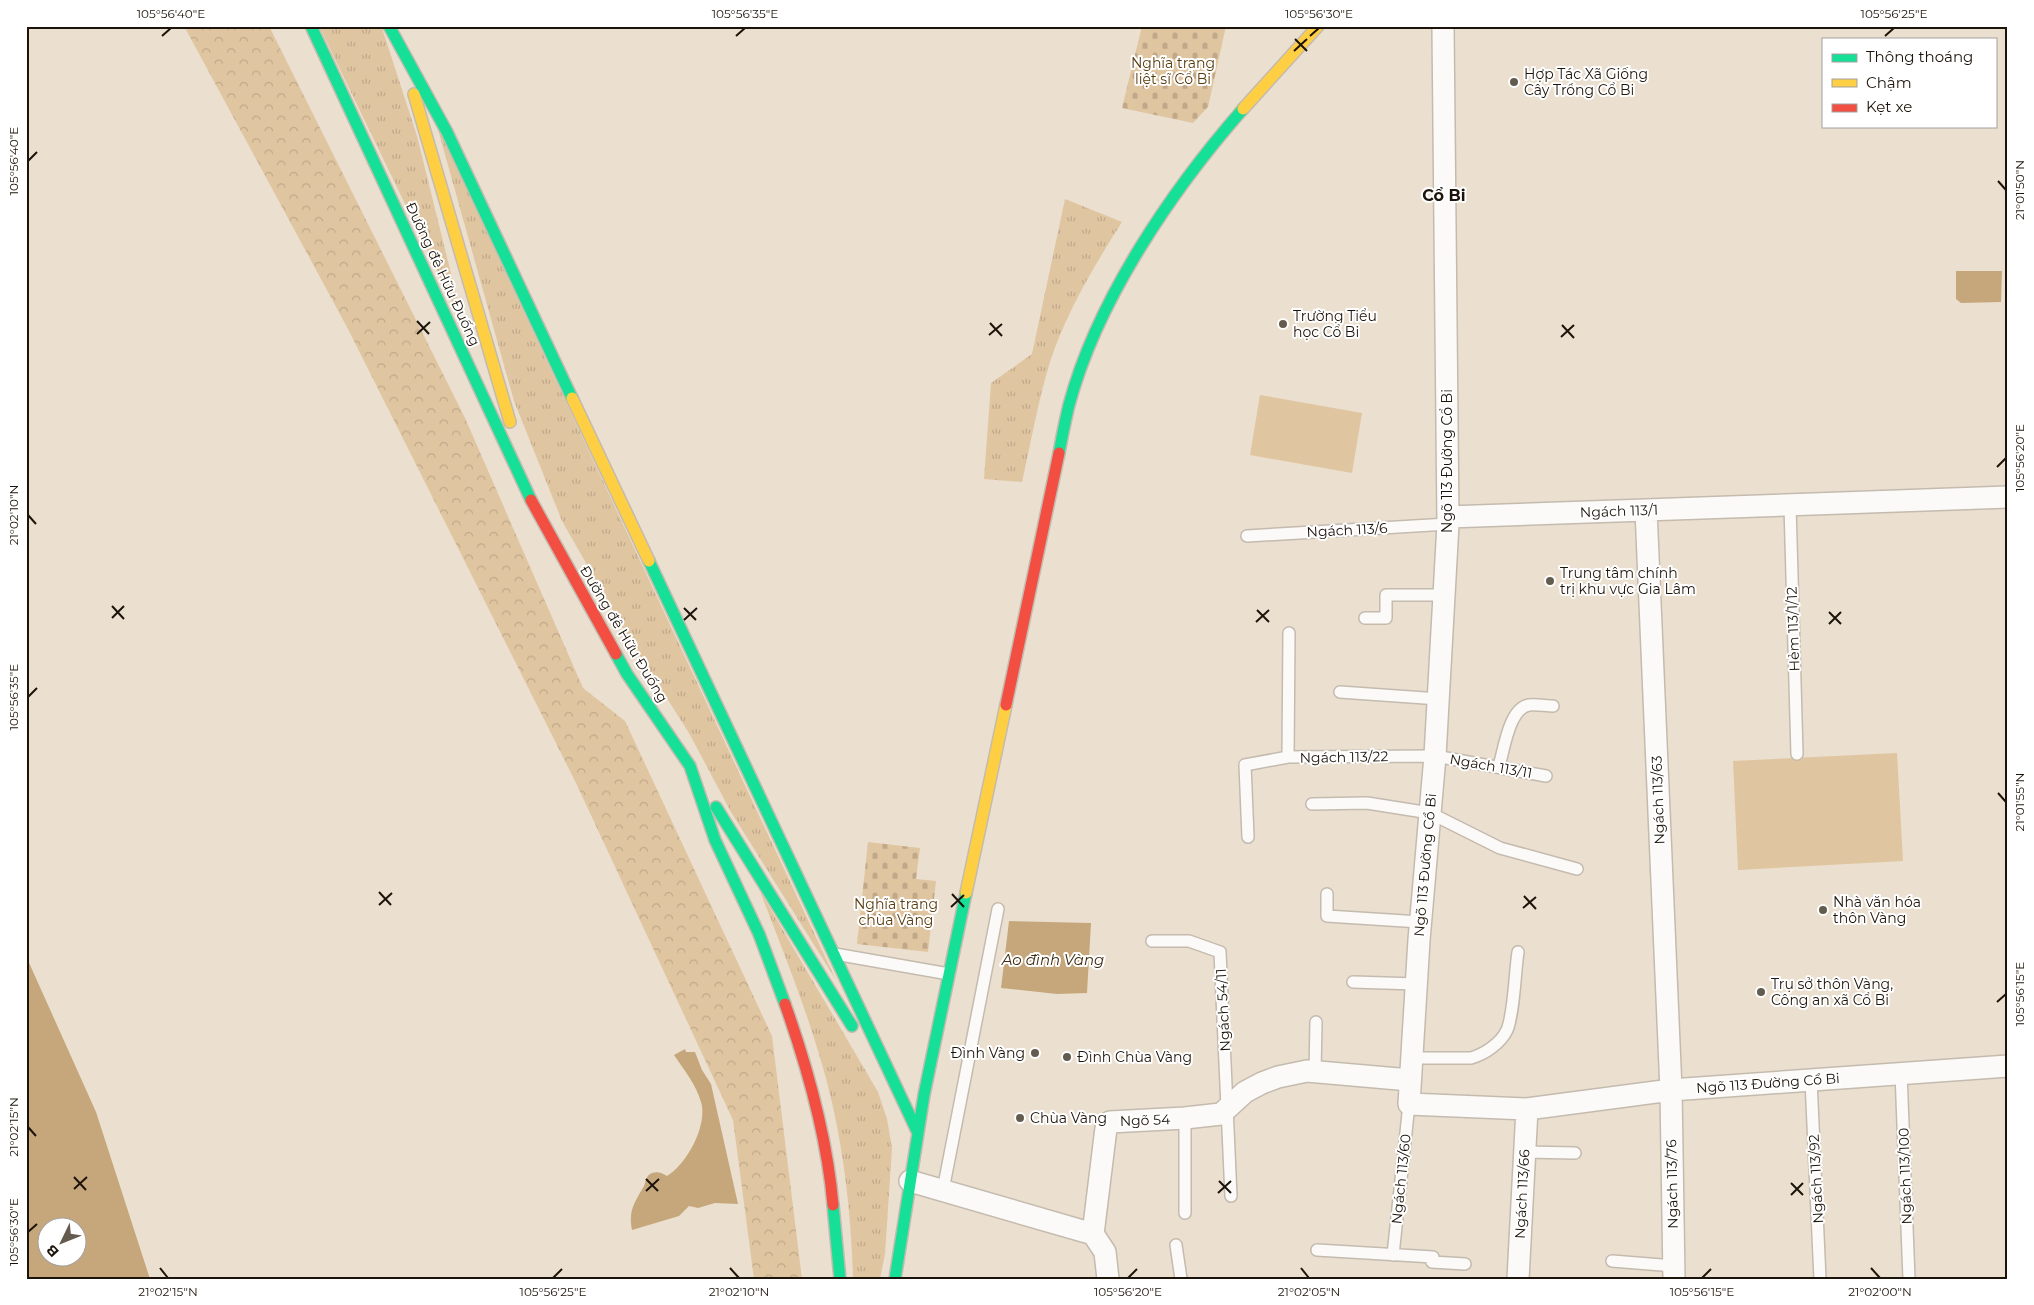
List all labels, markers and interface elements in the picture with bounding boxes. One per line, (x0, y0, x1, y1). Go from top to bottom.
text: 105°56'40"E (137, 6, 205, 21)
text: 105°56'35"E (712, 6, 778, 21)
text: 105°56'30"E (1285, 6, 1353, 21)
text: 105°56'25"E (1861, 6, 1927, 21)
legend (1822, 38, 1996, 128)
text: Thông thoáng (1866, 47, 1973, 66)
park label: Nghĩa trang liệt sĩ Cổ Bi (1131, 54, 1215, 88)
place label: Hợp Tác Xã Giống Cây Trồng Cổ Bi (1524, 65, 1648, 99)
text: Chậm (1866, 73, 1912, 92)
marker: Hợp Tác Xã Giống Cây Trồng Cổ Bi (1508, 76, 1520, 88)
text: Kẹt xe (1866, 97, 1912, 116)
text: 105°56'40"E (6, 127, 21, 195)
text: 21°01'50"N (2012, 160, 2027, 220)
district label: Cổ Bi (1422, 186, 1466, 205)
street label: Đường đê Hữu Đuống (402, 199, 484, 349)
place label: Trường Tiểu học Cổ Bi (1293, 307, 1377, 341)
marker: Trường Tiểu học Cổ Bi (1277, 318, 1289, 330)
street label: Ngõ 113 Đường Cổ Bi (1438, 389, 1456, 533)
text: 105°56'20"E (2012, 424, 2027, 492)
text: 21°02'10"N (6, 485, 21, 545)
street label: Ngách 113/1 (1580, 501, 1658, 521)
street label: Ngách 113/6 (1306, 519, 1388, 541)
street label: Đường đê Hữu Đuống (576, 562, 672, 706)
place label: Trung tâm chính trị khu vực Gia Lâm (1560, 564, 1696, 598)
marker: Trung tâm chính trị khu vực Gia Lâm (1544, 575, 1556, 587)
street label: Hẻm 113/1/12 (1783, 586, 1803, 672)
text: 105°56'35"E (6, 664, 21, 730)
street label: Ngách 113/22 (1299, 747, 1389, 767)
street label: Ngách 113/11 (1448, 750, 1534, 782)
street label: Ngách 113/63 (1647, 755, 1669, 845)
text: 21°01'55"N (2012, 773, 2027, 831)
street label: Ngõ 113 Đường Cổ Bi (1410, 793, 1440, 937)
place label: Nhà văn hóa thôn Vàng (1833, 893, 1921, 927)
park label: Nghĩa trang chùa Vàng (854, 895, 938, 929)
marker: Nhà văn hóa thôn Vàng (1817, 904, 1829, 916)
water label: Ao đình Vàng (1001, 950, 1104, 969)
text: 105°56'15"E (2012, 962, 2027, 1026)
street label: Ngách 54/11 (1212, 968, 1234, 1052)
place label: Trụ sở thôn Vàng, Công an xã Cổ Bi (1771, 975, 1893, 1009)
marker: Trụ sở thôn Vàng, Công an xã Cổ Bi (1755, 986, 1767, 998)
place label: Đình Vàng (951, 1044, 1025, 1062)
marker: Đình Vàng (1029, 1047, 1041, 1059)
place label: Đình Chùa Vàng (1077, 1048, 1192, 1066)
marker: Đình Chùa Vàng (1061, 1051, 1073, 1063)
street label: Ngõ 113 Đường Cổ Bi (1696, 1069, 1840, 1097)
text: 21°02'15"N (6, 1097, 21, 1157)
place label: Chùa Vàng (1030, 1109, 1107, 1127)
street label: Ngõ 54 (1119, 1110, 1171, 1130)
marker: Chùa Vàng (1014, 1112, 1026, 1124)
street label: Ngách 113/100 (1894, 1127, 1916, 1225)
street label: Ngách 113/60 (1387, 1133, 1415, 1225)
street label: Ngách 113/92 (1805, 1134, 1827, 1224)
street label: Ngách 113/76 (1662, 1139, 1682, 1229)
street label: Ngách 113/66 (1511, 1148, 1533, 1239)
text: 105°56'30"E (6, 1198, 21, 1266)
north arrow (38, 1218, 88, 1268)
text: B (42, 1241, 63, 1261)
text: 21°02'15"N (138, 1284, 198, 1299)
text: 105°56'25"E (520, 1284, 586, 1299)
text: 21°02'10"N (709, 1284, 769, 1299)
text: 105°56'20"E (1094, 1284, 1162, 1299)
text: 21°02'05"N (1278, 1284, 1340, 1299)
text: 105°56'15"E (1670, 1284, 1734, 1299)
text: 21°02'00"N (1848, 1284, 1912, 1299)

